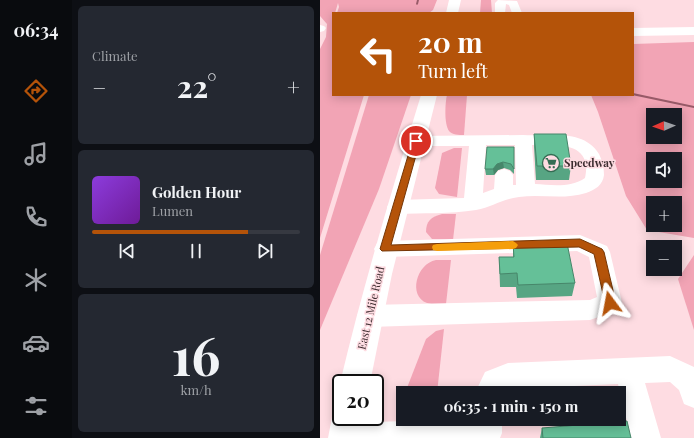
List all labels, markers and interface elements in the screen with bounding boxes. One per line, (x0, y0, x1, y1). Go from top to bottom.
text: 06:34 (13, 18, 59, 42)
text: 20 m (418, 23, 483, 60)
icon: left (352, 28, 404, 80)
text: Climate (92, 47, 138, 64)
text: Turn left (418, 59, 488, 83)
text: 22° (177, 66, 217, 106)
text: − (92, 72, 106, 102)
text: + (287, 72, 300, 102)
icon: directions (22, 77, 50, 105)
north arrow (646, 108, 682, 144)
map controls (646, 108, 682, 276)
pin (399, 124, 433, 158)
icon: arrive (405, 130, 427, 152)
icon: music (22, 140, 50, 168)
button: sound (646, 152, 682, 188)
supermarket icon: Speedway (541, 153, 561, 173)
place label: Speedway (564, 155, 615, 170)
text: Golden Hour (152, 182, 241, 202)
button: + (646, 196, 682, 232)
text: Lumen (152, 202, 193, 219)
icon: phone (22, 203, 50, 231)
icon: previous (116, 240, 138, 262)
icon: pause (185, 240, 207, 262)
icon: next (254, 240, 276, 262)
button: − (646, 240, 682, 276)
street label: East 12 Mile Road (354, 264, 387, 351)
icon: climate (22, 266, 50, 294)
position arrow (589, 282, 631, 324)
text: 16 (171, 320, 221, 389)
icon: car (22, 329, 50, 357)
speed limit sign: 20 (332, 374, 384, 426)
text: km/h (180, 381, 212, 398)
icon: filters (22, 392, 50, 420)
text: 06:35 · 1 min · 150 m (444, 396, 578, 416)

